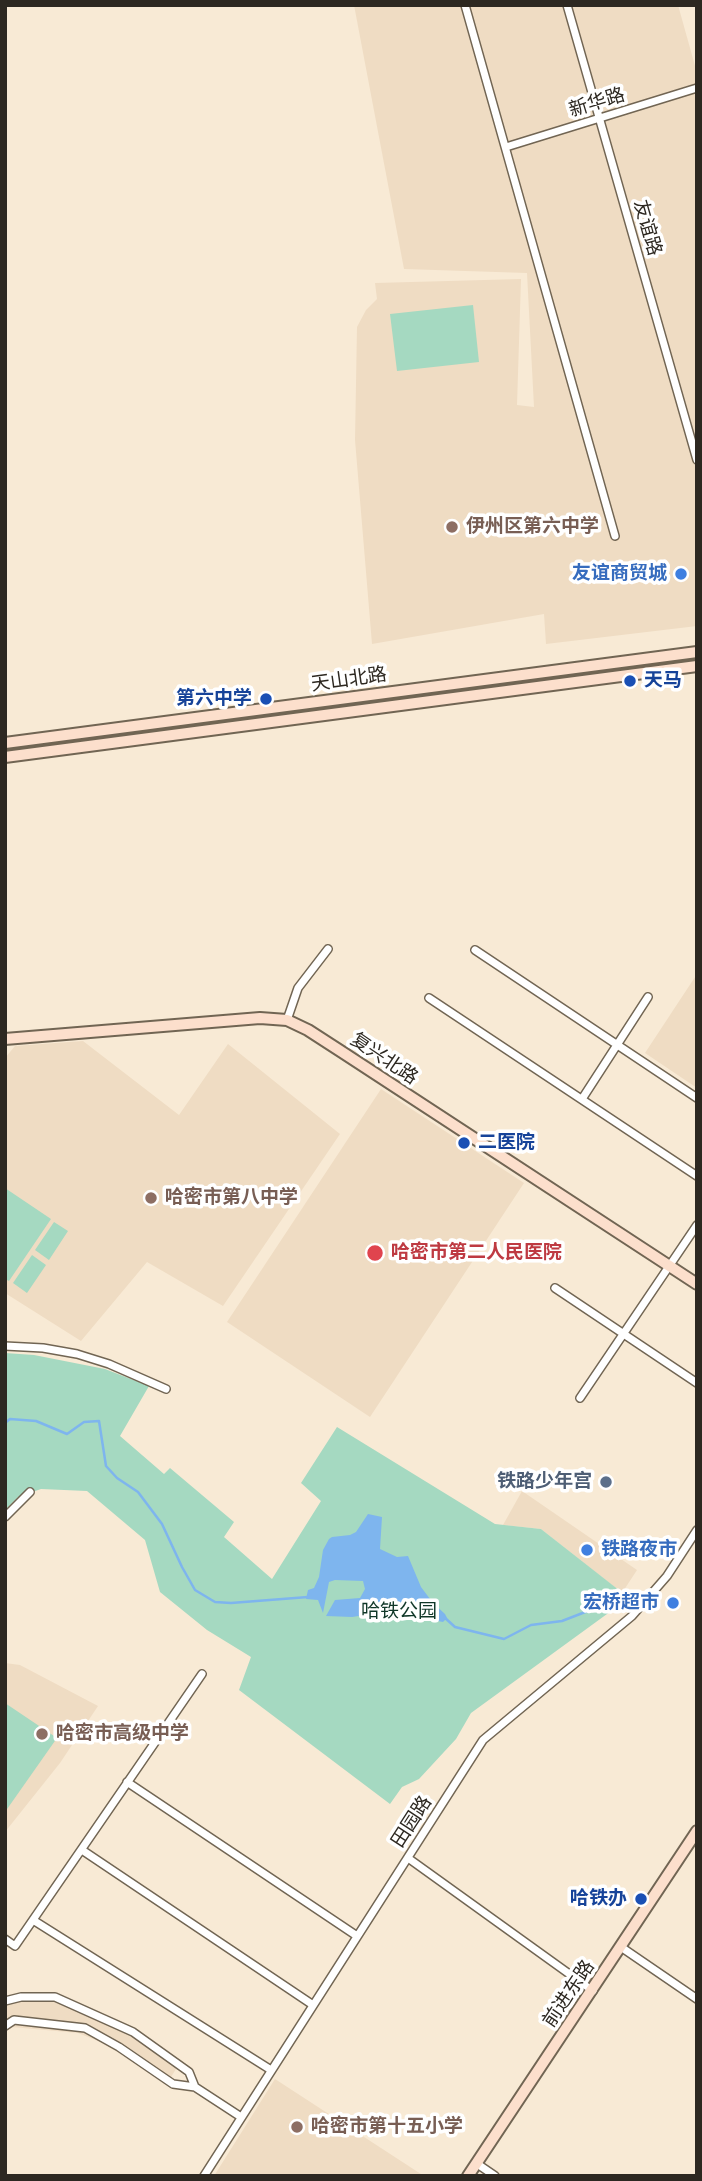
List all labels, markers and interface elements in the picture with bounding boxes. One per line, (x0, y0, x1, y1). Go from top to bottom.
street label: 新华路 (566, 84, 628, 122)
street label: 友谊路 (628, 197, 666, 259)
place label: 伊州区第六中学 (466, 516, 599, 538)
marker: 伊州区第六中学 (444, 519, 460, 535)
place label: 友谊商贸城 (572, 563, 667, 585)
marker: 友谊商贸城 (673, 566, 689, 582)
street label: 天山北路 (310, 663, 388, 697)
place label: 天马 (644, 670, 682, 692)
marker: 天马 (622, 673, 638, 689)
place label: 第六中学 (176, 688, 252, 710)
marker: 第六中学 (258, 691, 274, 707)
street label: 复兴北路 (346, 1028, 422, 1090)
place label: 二医院 (478, 1132, 535, 1154)
marker: 二医院 (456, 1135, 472, 1151)
place label: 哈密市第八中学 (165, 1187, 298, 1209)
marker: 哈密市第八中学 (143, 1190, 159, 1206)
place label: 哈密市第二人民医院 (391, 1242, 562, 1264)
marker: 哈密市第二人民医院 (365, 1243, 385, 1263)
place label: 铁路少年宫 (497, 1471, 592, 1493)
marker: 铁路少年宫 (598, 1474, 614, 1490)
place label: 铁路夜市 (601, 1539, 677, 1561)
marker: 铁路夜市 (579, 1542, 595, 1558)
place label: 宏桥超市 (583, 1592, 659, 1614)
marker: 宏桥超市 (665, 1595, 681, 1611)
park label: 哈铁公园 (361, 1601, 437, 1623)
place label: 哈密市高级中学 (56, 1723, 189, 1745)
marker: 哈密市高级中学 (34, 1726, 50, 1742)
street label: 田园路 (387, 1792, 437, 1852)
place label: 哈铁办 (570, 1888, 627, 1910)
marker: 哈铁办 (633, 1891, 649, 1907)
street label: 前进东路 (538, 1956, 600, 2032)
place label: 哈密市第十五小学 (311, 2116, 463, 2138)
marker: 哈密市第十五小学 (289, 2119, 305, 2135)

